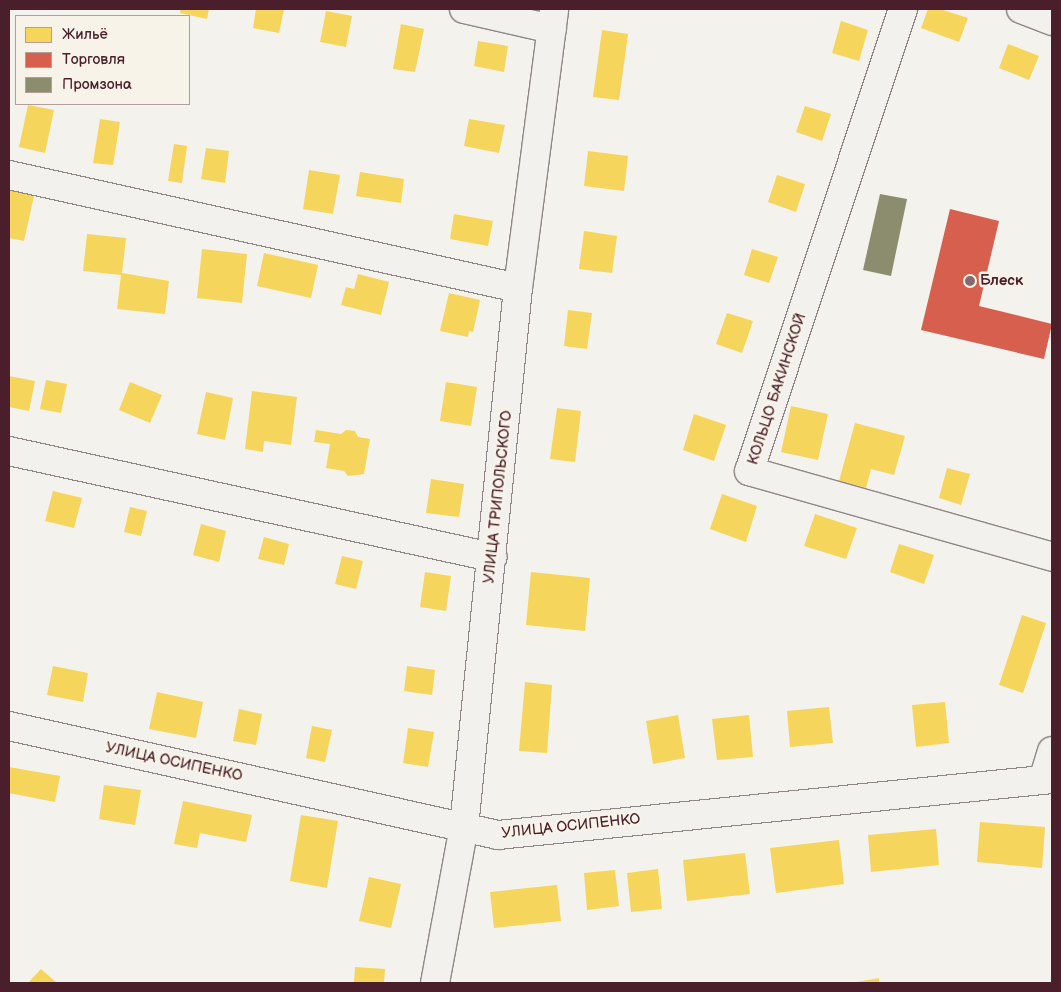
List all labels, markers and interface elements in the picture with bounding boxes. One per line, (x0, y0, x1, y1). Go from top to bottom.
legend (15, 15, 190, 105)
text: Жильё (62, 25, 108, 44)
text: Торговля (62, 50, 125, 69)
text: Промзона (62, 75, 132, 94)
place label: Блеск (980, 272, 1023, 290)
marker: Блеск (964, 275, 976, 287)
street label: КОЛЬЦО БАКИНСКОЙ (744, 311, 810, 467)
street label: УЛИЦА ТРИПОЛЬСКОГО (480, 409, 516, 585)
street label: УЛИЦА ОСИПЕНКО (104, 739, 244, 785)
street label: УЛИЦА ОСИПЕНКО (501, 810, 641, 842)

